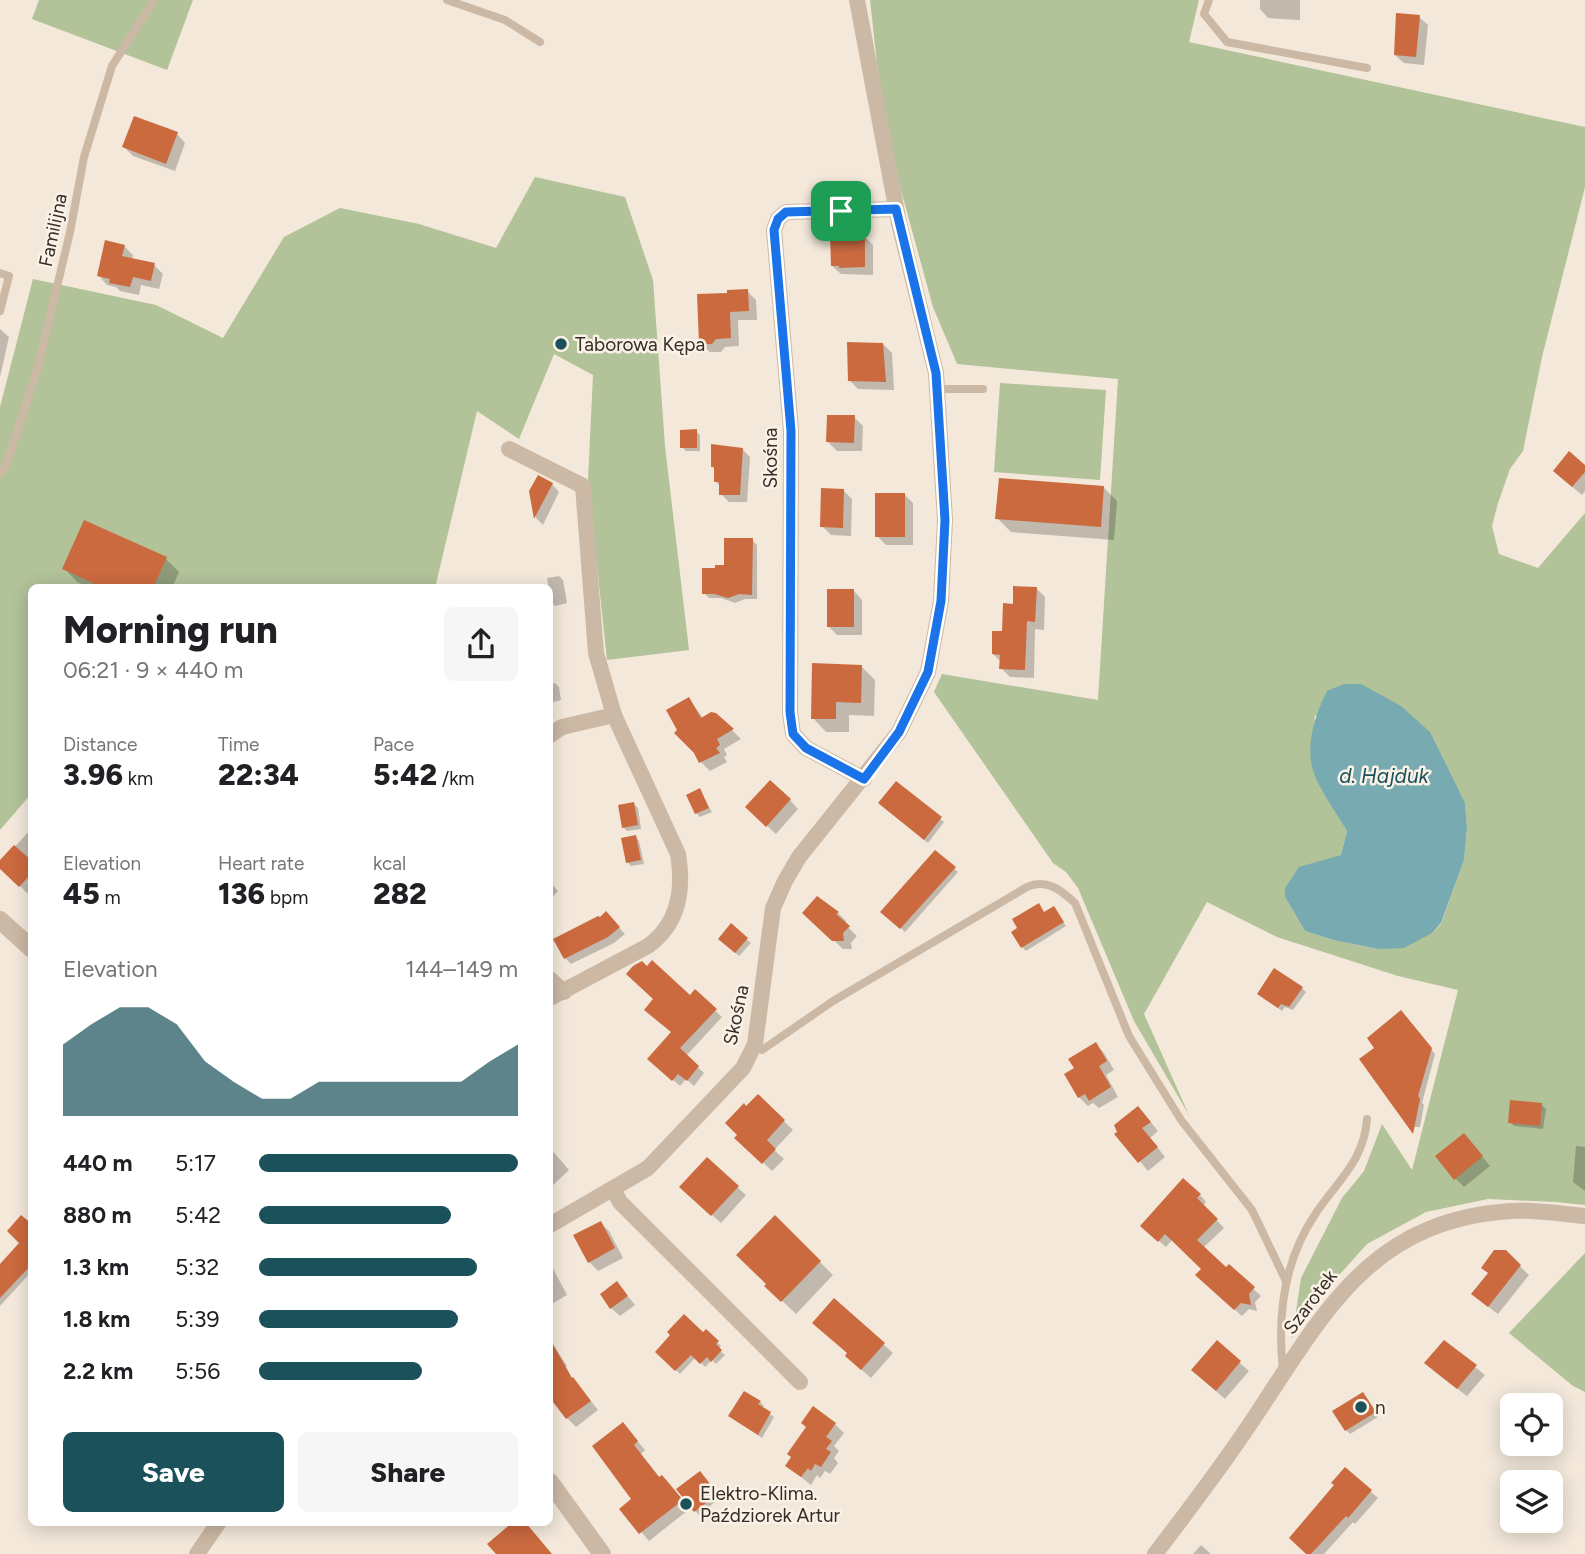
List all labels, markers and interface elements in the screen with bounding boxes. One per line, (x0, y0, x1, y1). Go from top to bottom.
pin (811, 181, 871, 241)
street label: Familijna (34, 191, 72, 269)
icon: arrive (822, 192, 860, 230)
place label: Taborowa Kępa (575, 333, 705, 356)
marker: Taborowa Kępa (553, 336, 569, 352)
street label: Skośna (759, 428, 782, 488)
text: Morning run (63, 607, 278, 653)
button: share (444, 607, 518, 681)
text: 06:21 · 9 × 440 m (63, 656, 243, 684)
text: Distance (63, 733, 137, 756)
text: Time (218, 733, 259, 756)
text: Pace (373, 733, 414, 756)
text: 3.96 (63, 756, 123, 793)
text: 22:34 (218, 756, 299, 793)
text: 5:42 (373, 756, 437, 793)
water label: d. Hajduk (1339, 763, 1430, 788)
text: km (123, 767, 153, 790)
text: /km (437, 767, 475, 790)
text: Elevation (63, 852, 141, 875)
text: Heart rate (218, 852, 304, 875)
text: kcal (373, 852, 406, 875)
text: 45 (63, 875, 100, 912)
text: 136 (218, 875, 265, 912)
text: 282 (373, 875, 427, 912)
text: m (100, 886, 121, 909)
text: bpm (265, 886, 308, 909)
text: Elevation (63, 955, 158, 983)
text: 144–149 m (405, 955, 518, 983)
street label: Skośna (718, 983, 754, 1047)
text: 440 m (63, 1149, 133, 1177)
text: 5:17 (175, 1149, 216, 1177)
text: 880 m (63, 1201, 132, 1229)
text: 5:42 (175, 1201, 221, 1229)
text: 1.3 km (63, 1253, 129, 1281)
text: 5:32 (175, 1253, 219, 1281)
street label: Szarotek (1278, 1265, 1342, 1339)
text: 1.8 km (63, 1305, 130, 1333)
text: 5:39 (175, 1305, 220, 1333)
text: 2.2 km (63, 1357, 133, 1385)
text: 5:56 (175, 1357, 220, 1385)
map controls (1500, 1393, 1563, 1533)
button: locate (1500, 1393, 1563, 1456)
place label: n (1375, 1396, 1386, 1419)
marker: n (1353, 1399, 1369, 1415)
button: Save (63, 1432, 284, 1512)
button: Share (298, 1432, 518, 1512)
button: layers (1500, 1470, 1563, 1533)
place label: Elektro-Klima. Paździorek Artur (700, 1482, 840, 1527)
marker: Elektro-Klima. Paździorek Artur (678, 1496, 694, 1512)

